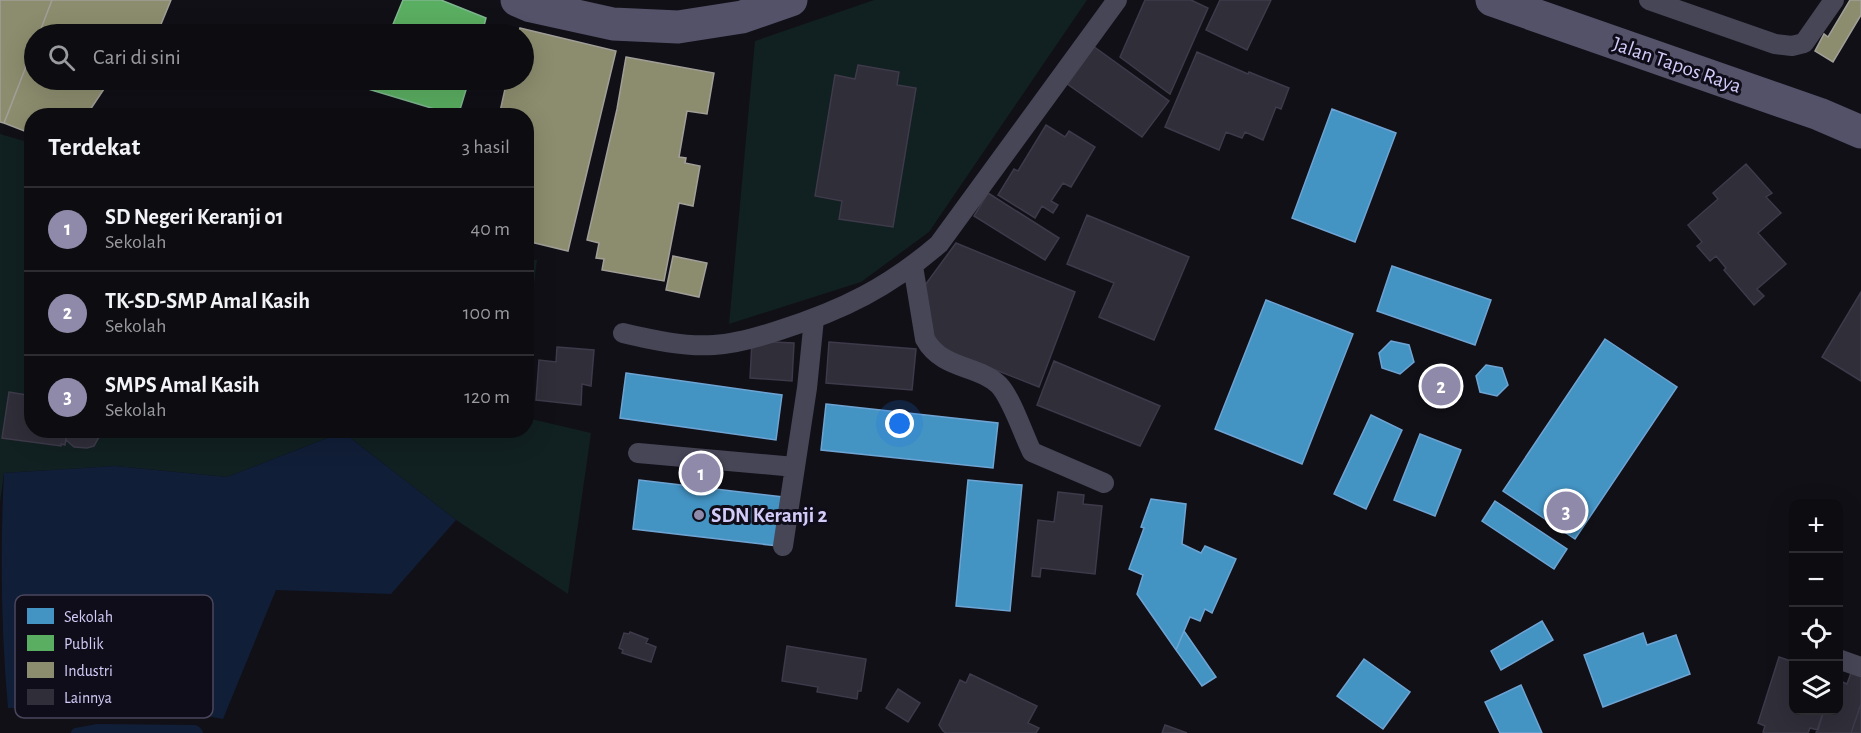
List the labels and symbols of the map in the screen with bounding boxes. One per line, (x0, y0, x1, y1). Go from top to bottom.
street label: Jalan Tapos Raya (1610, 33, 1744, 97)
pin: 2 (1422, 364, 1460, 408)
your location (885, 409, 914, 438)
pin: 1 (682, 450, 720, 496)
pin: 3 (1546, 488, 1586, 534)
place label: SDN Keranji 2 (711, 505, 827, 526)
marker: SDN Keranji 2 (692, 508, 706, 522)
legend (15, 595, 213, 718)
text: Sekolah (64, 609, 113, 625)
text: Publik (64, 636, 104, 652)
text: Industri (64, 663, 113, 679)
text: Lainnya (64, 690, 112, 707)

